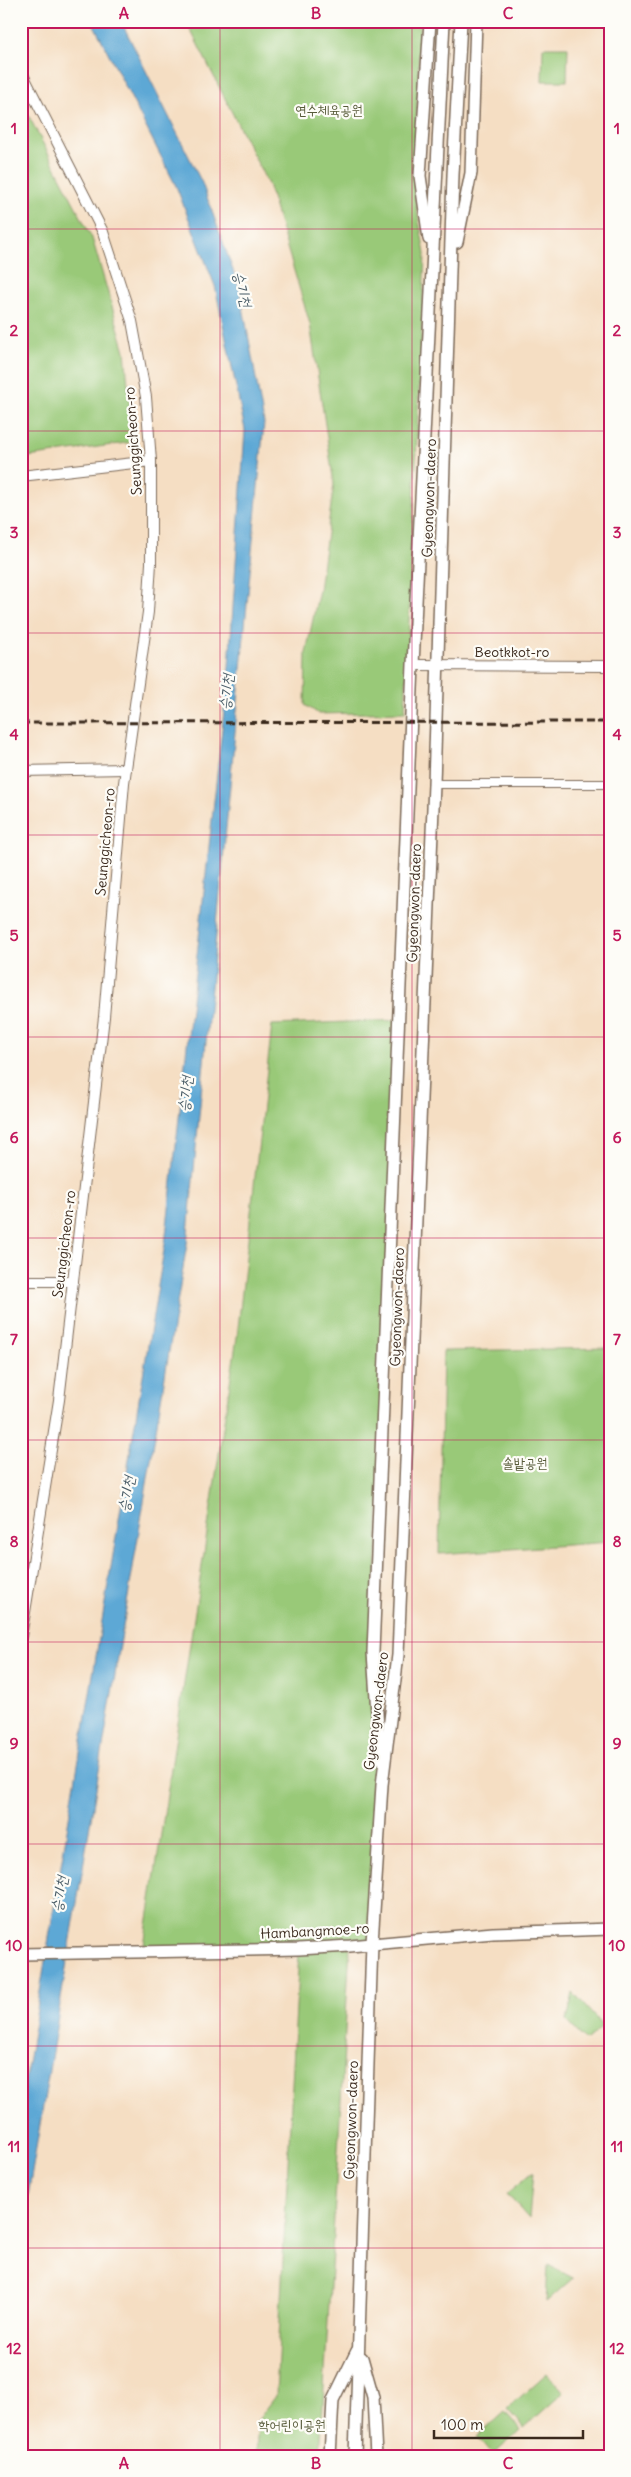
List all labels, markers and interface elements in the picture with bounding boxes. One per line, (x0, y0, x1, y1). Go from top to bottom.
text: A (119, 3, 129, 23)
text: B (311, 3, 322, 23)
text: C (503, 3, 514, 23)
park label: 연수체육공원 (295, 101, 363, 119)
text: 1 (11, 118, 17, 138)
text: 1 (614, 118, 620, 138)
water label: 승기천 (229, 269, 257, 311)
text: 2 (10, 320, 19, 340)
text: 2 (613, 320, 622, 340)
street label: Seunggicheon-ro (120, 386, 146, 496)
street label: Gyeongwon-daero (418, 438, 440, 558)
text: 3 (9, 522, 19, 542)
text: 3 (612, 522, 622, 542)
street label: Beotkkot-ro (475, 643, 550, 661)
water label: 승기천 (215, 671, 238, 711)
text: 4 (9, 724, 19, 744)
text: 4 (612, 724, 622, 744)
street label: Seunggicheon-ro (91, 787, 119, 897)
street label: Gyeongwon-daero (403, 843, 425, 963)
text: 5 (9, 925, 19, 945)
text: 5 (612, 925, 622, 945)
water label: 승기천 (174, 1073, 197, 1113)
text: 6 (9, 1127, 19, 1147)
text: 6 (612, 1127, 622, 1147)
street label: Seunggicheon-ro (48, 1189, 80, 1299)
street label: Gyeongwon-daero (386, 1247, 408, 1367)
text: 7 (10, 1329, 18, 1349)
text: 7 (613, 1329, 621, 1349)
park label: 솔밭공원 (502, 1454, 548, 1472)
water label: 승기천 (113, 1473, 139, 1513)
text: 8 (9, 1531, 19, 1551)
text: 8 (612, 1531, 622, 1551)
street label: Gyeongwon-daero (360, 1651, 392, 1771)
text: 9 (9, 1733, 19, 1753)
text: 9 (612, 1733, 622, 1753)
water label: 승기천 (46, 1873, 72, 1913)
street label: Hambangmoe-ro (260, 1919, 370, 1943)
text: 10 (6, 1935, 22, 1955)
text: 10 (609, 1935, 625, 1955)
street label: Gyeongwon-daero (340, 2060, 362, 2180)
text: 11 (8, 2136, 20, 2156)
text: 11 (611, 2136, 623, 2156)
text: 12 (6, 2338, 22, 2358)
text: 12 (609, 2338, 625, 2358)
scale bar (434, 2407, 582, 2439)
text: 100 m (441, 2415, 483, 2434)
park label: 학어린이공원 (258, 2416, 326, 2434)
text: A (119, 2453, 129, 2473)
text: B (311, 2453, 322, 2473)
text: C (503, 2453, 514, 2473)

